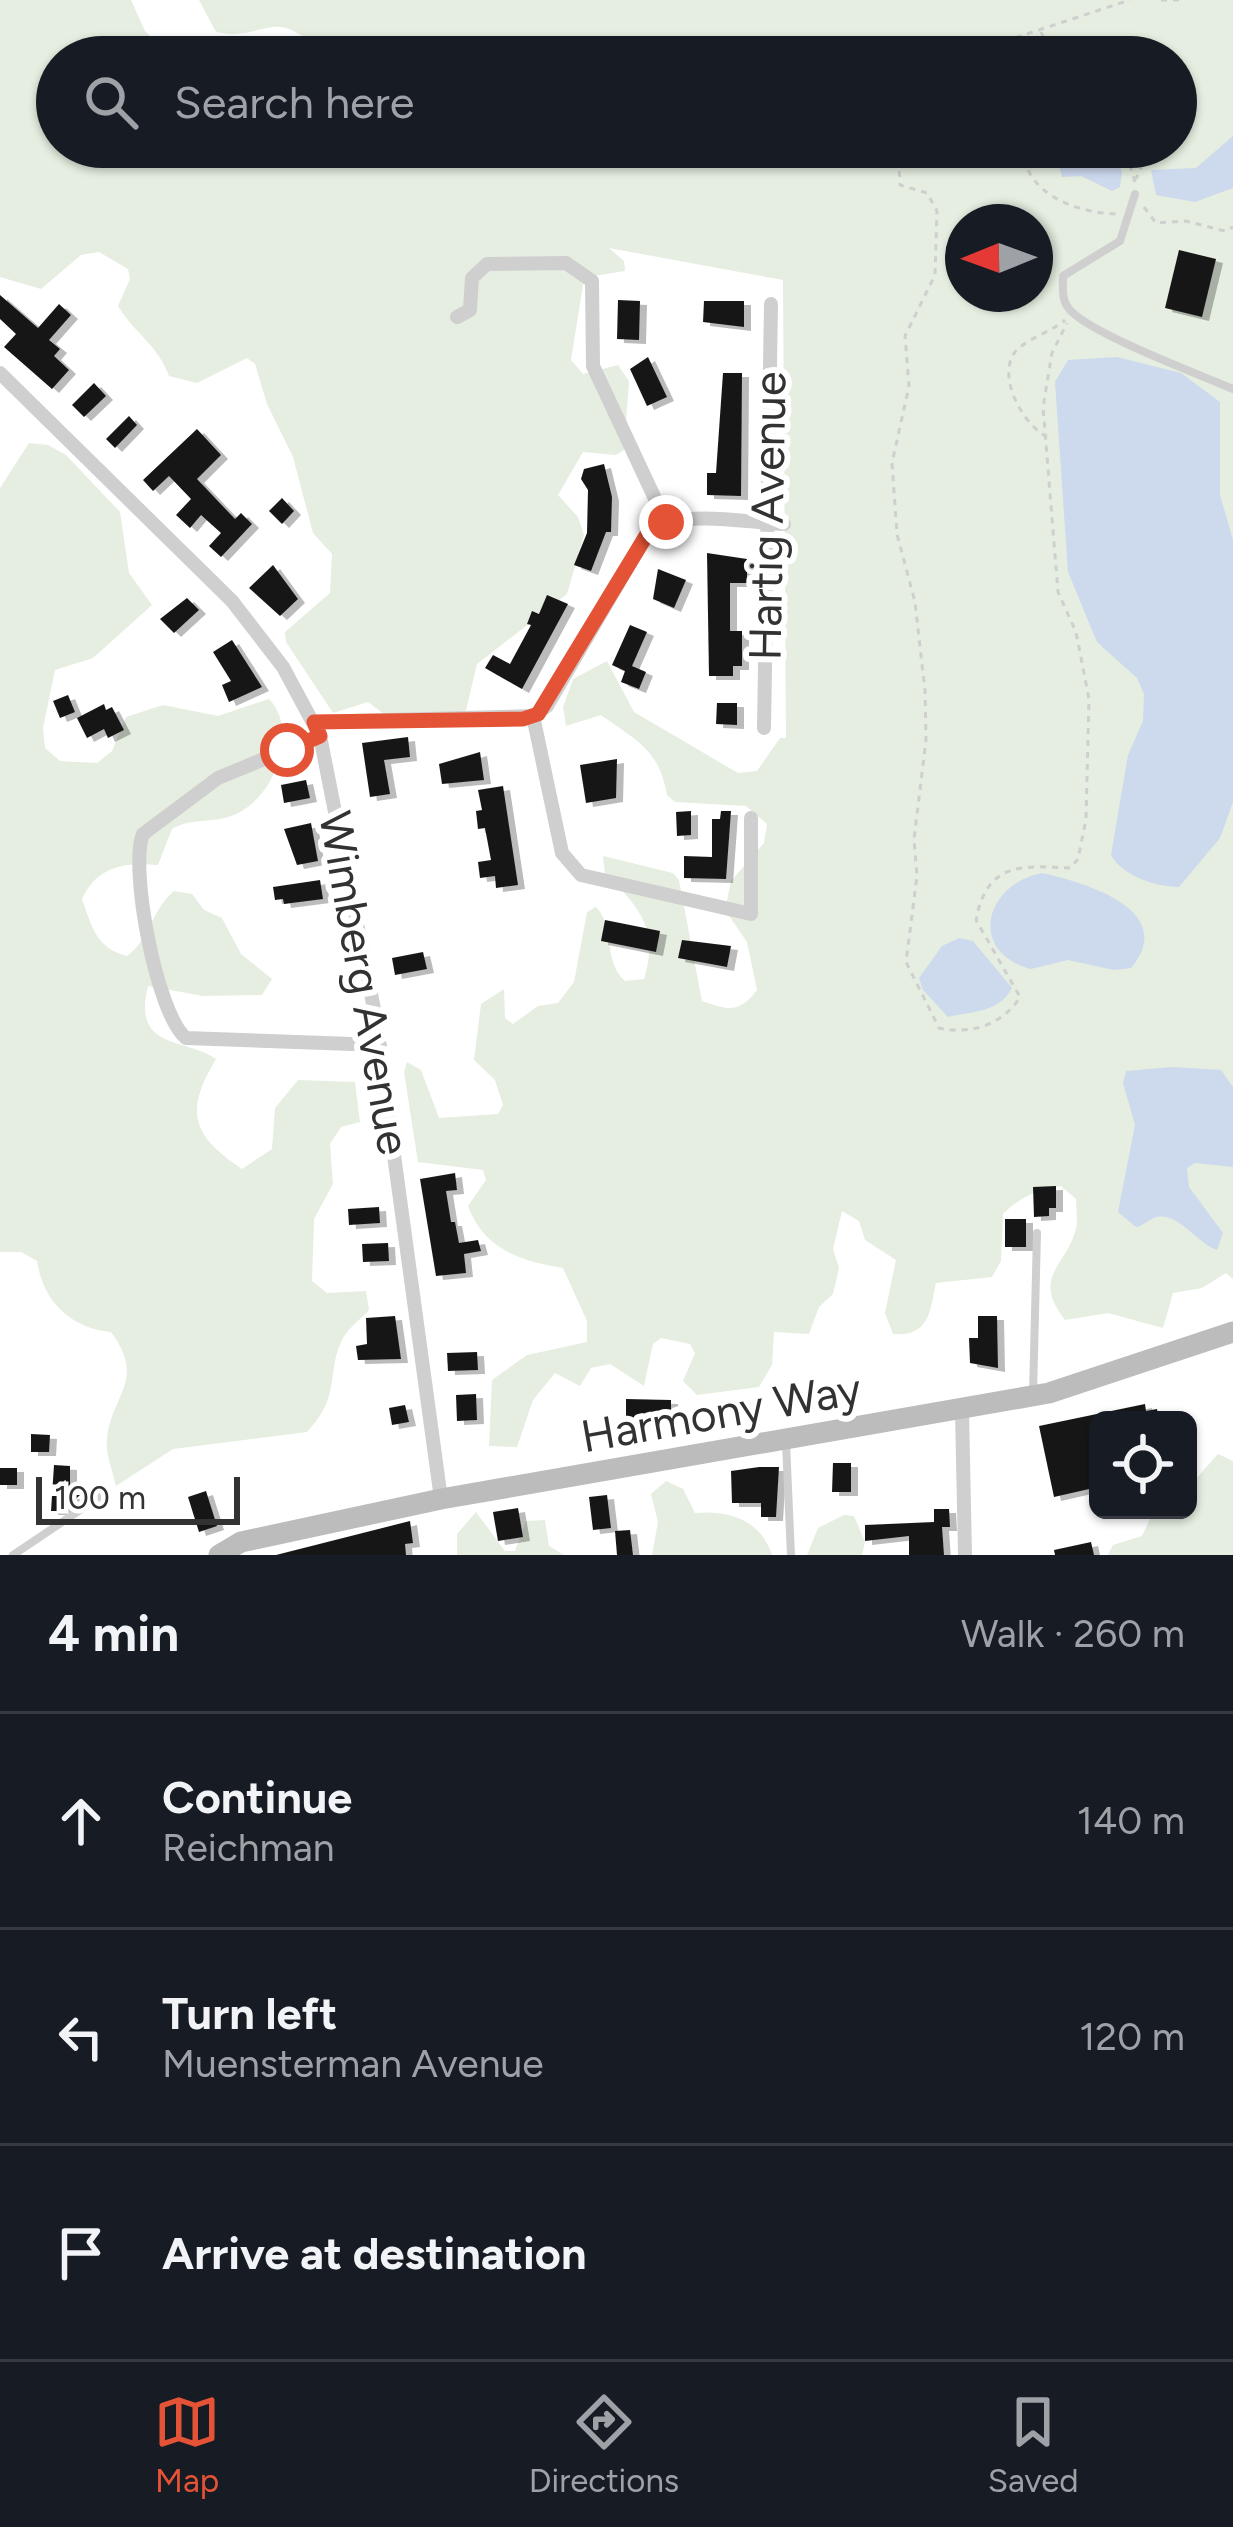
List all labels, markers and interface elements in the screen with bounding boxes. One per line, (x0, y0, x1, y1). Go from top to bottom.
search box (36, 36, 1197, 168)
icon: search (78, 69, 144, 135)
text: Search here (174, 75, 414, 129)
north arrow (945, 204, 1053, 312)
street label: Hartig Avenue (737, 371, 797, 661)
route end (639, 495, 693, 549)
route start (260, 723, 314, 777)
street label: Wimberg Avenue (308, 807, 422, 1159)
street label: Harmony Way (577, 1361, 866, 1463)
map controls (1089, 1411, 1197, 1519)
button: locate (1089, 1411, 1197, 1519)
scale bar (36, 1471, 240, 1524)
text: 100 m (54, 1478, 146, 1517)
text: 4 min (48, 1603, 179, 1664)
text: Walk · 260 m (961, 1610, 1185, 1657)
text: Continue (162, 1770, 352, 1824)
icon: ahead (48, 1788, 114, 1854)
text: 140 m (1077, 1797, 1185, 1844)
text: Reichman (162, 1824, 334, 1871)
text: Turn left (162, 1986, 337, 2040)
icon: left (48, 2004, 114, 2070)
text: 120 m (1079, 2013, 1185, 2060)
text: Muensterman Avenue (162, 2040, 543, 2087)
icon: arrive (48, 2220, 114, 2286)
text: Arrive at destination (162, 2226, 586, 2280)
tab: Map (154, 2389, 220, 2500)
tab: Directions (529, 2389, 679, 2500)
tab: Saved (988, 2389, 1079, 2500)

